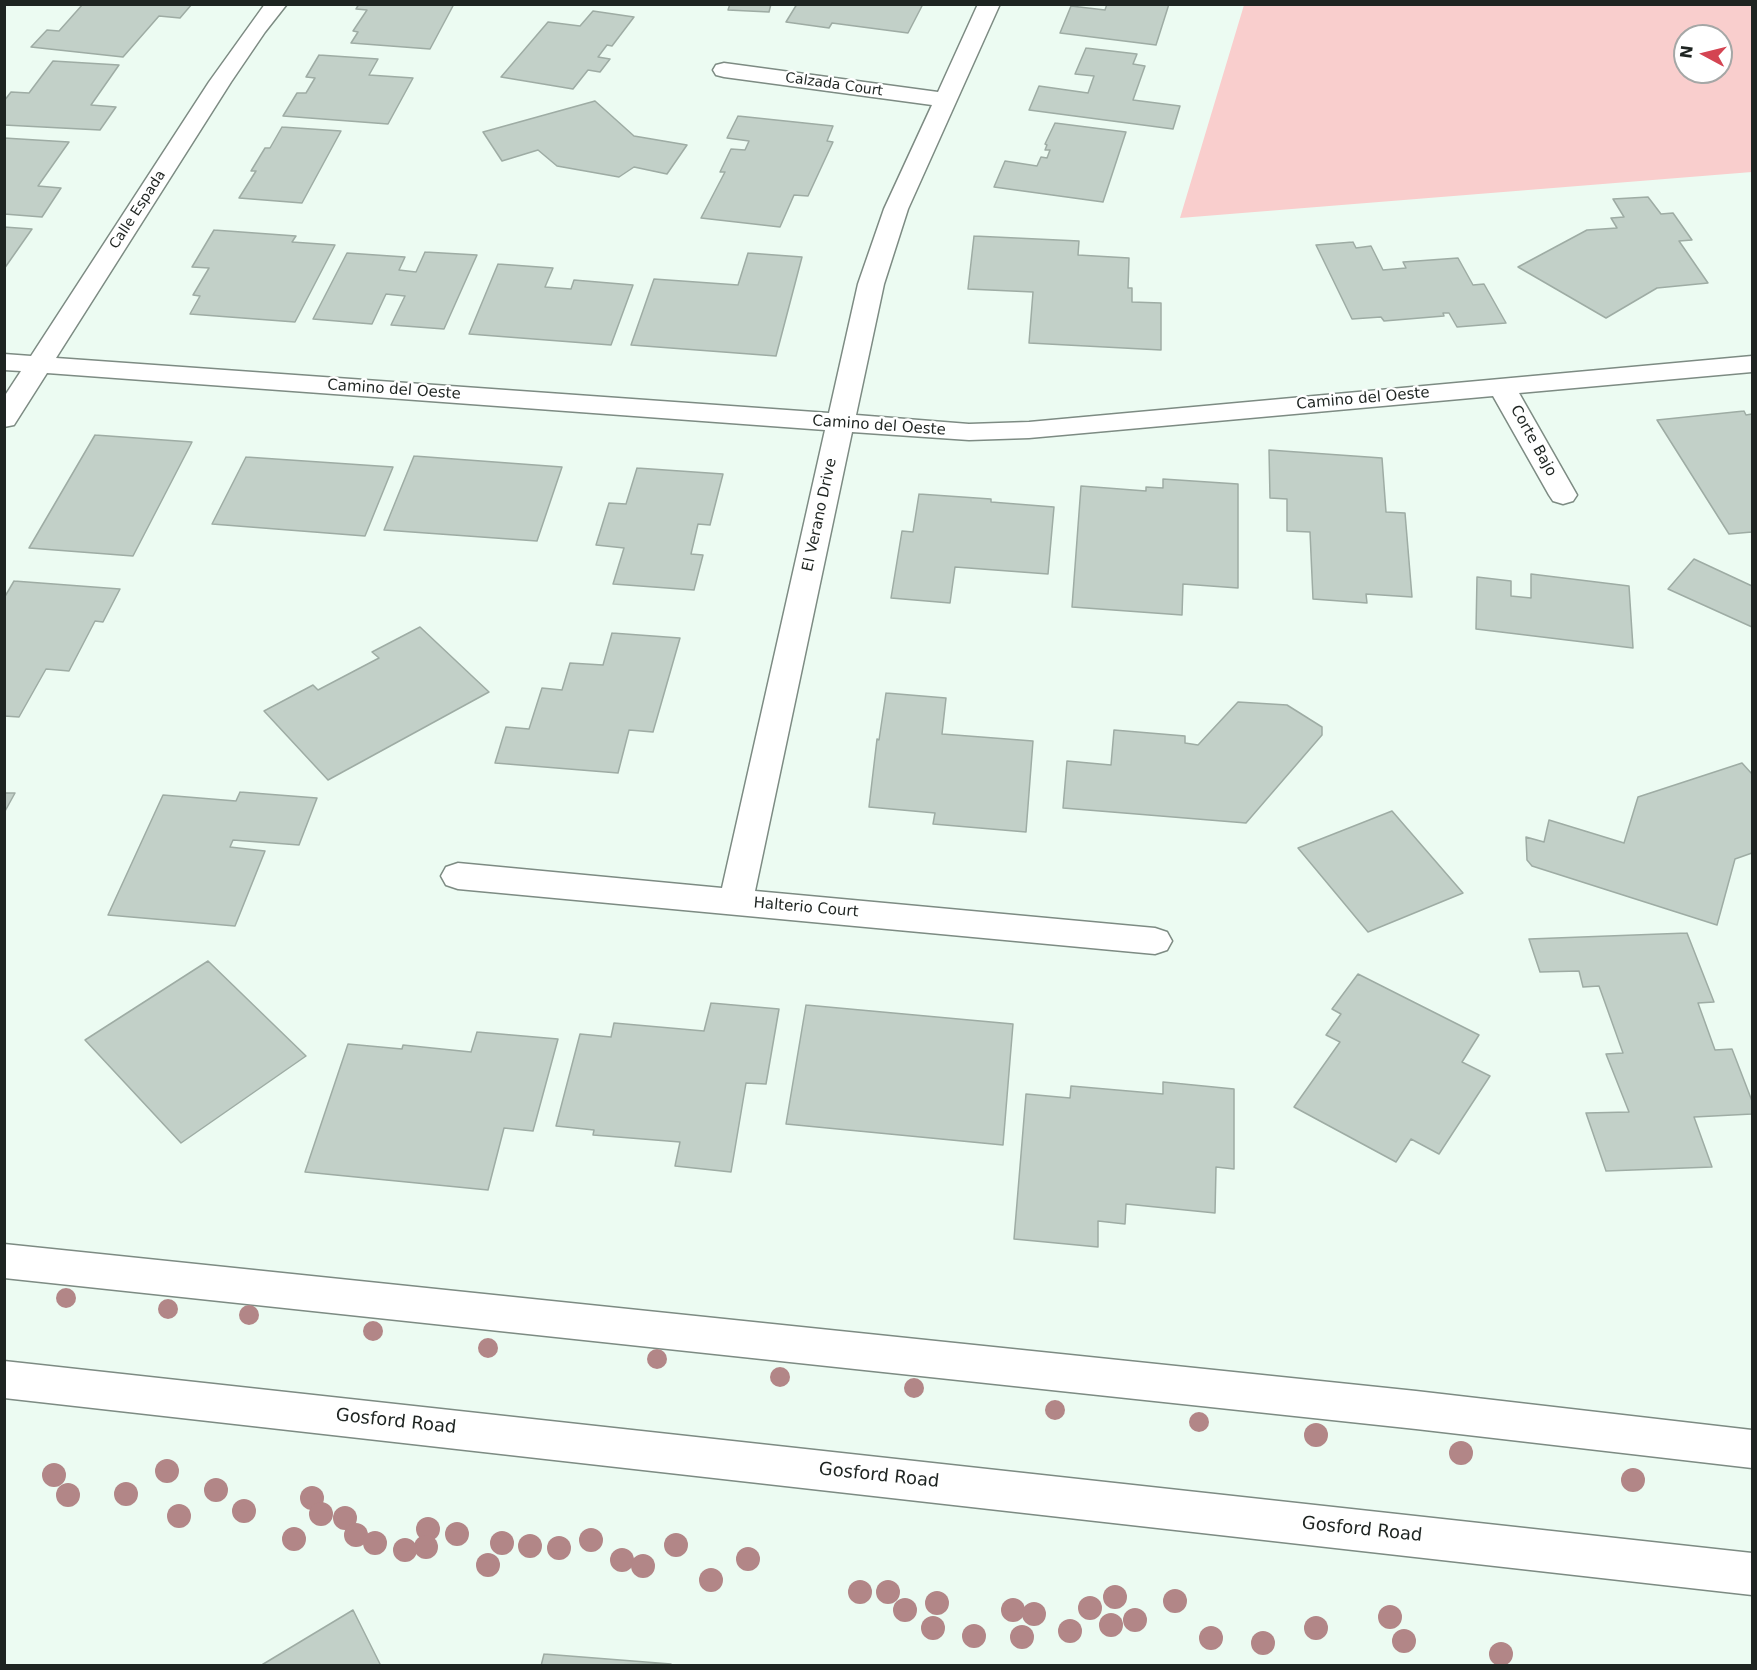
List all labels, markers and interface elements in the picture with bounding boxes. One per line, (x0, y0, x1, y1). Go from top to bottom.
north arrow (1673, 24, 1733, 84)
text: N (1676, 44, 1697, 60)
street label: Calzada Court (784, 70, 884, 100)
street label: Calle Espada (106, 168, 170, 252)
street label: Camino del Oeste (327, 376, 461, 404)
street label: Camino del Oeste (1296, 384, 1430, 414)
street label: Corte Bajo (1506, 402, 1560, 480)
street label: Camino del Oeste (812, 412, 946, 440)
street label: El Verano Drive (799, 457, 841, 573)
street label: Halterio Court (753, 894, 859, 922)
street label: Gosford Road (335, 1405, 457, 1439)
street label: Gosford Road (818, 1459, 940, 1493)
street label: Gosford Road (1301, 1513, 1423, 1547)

